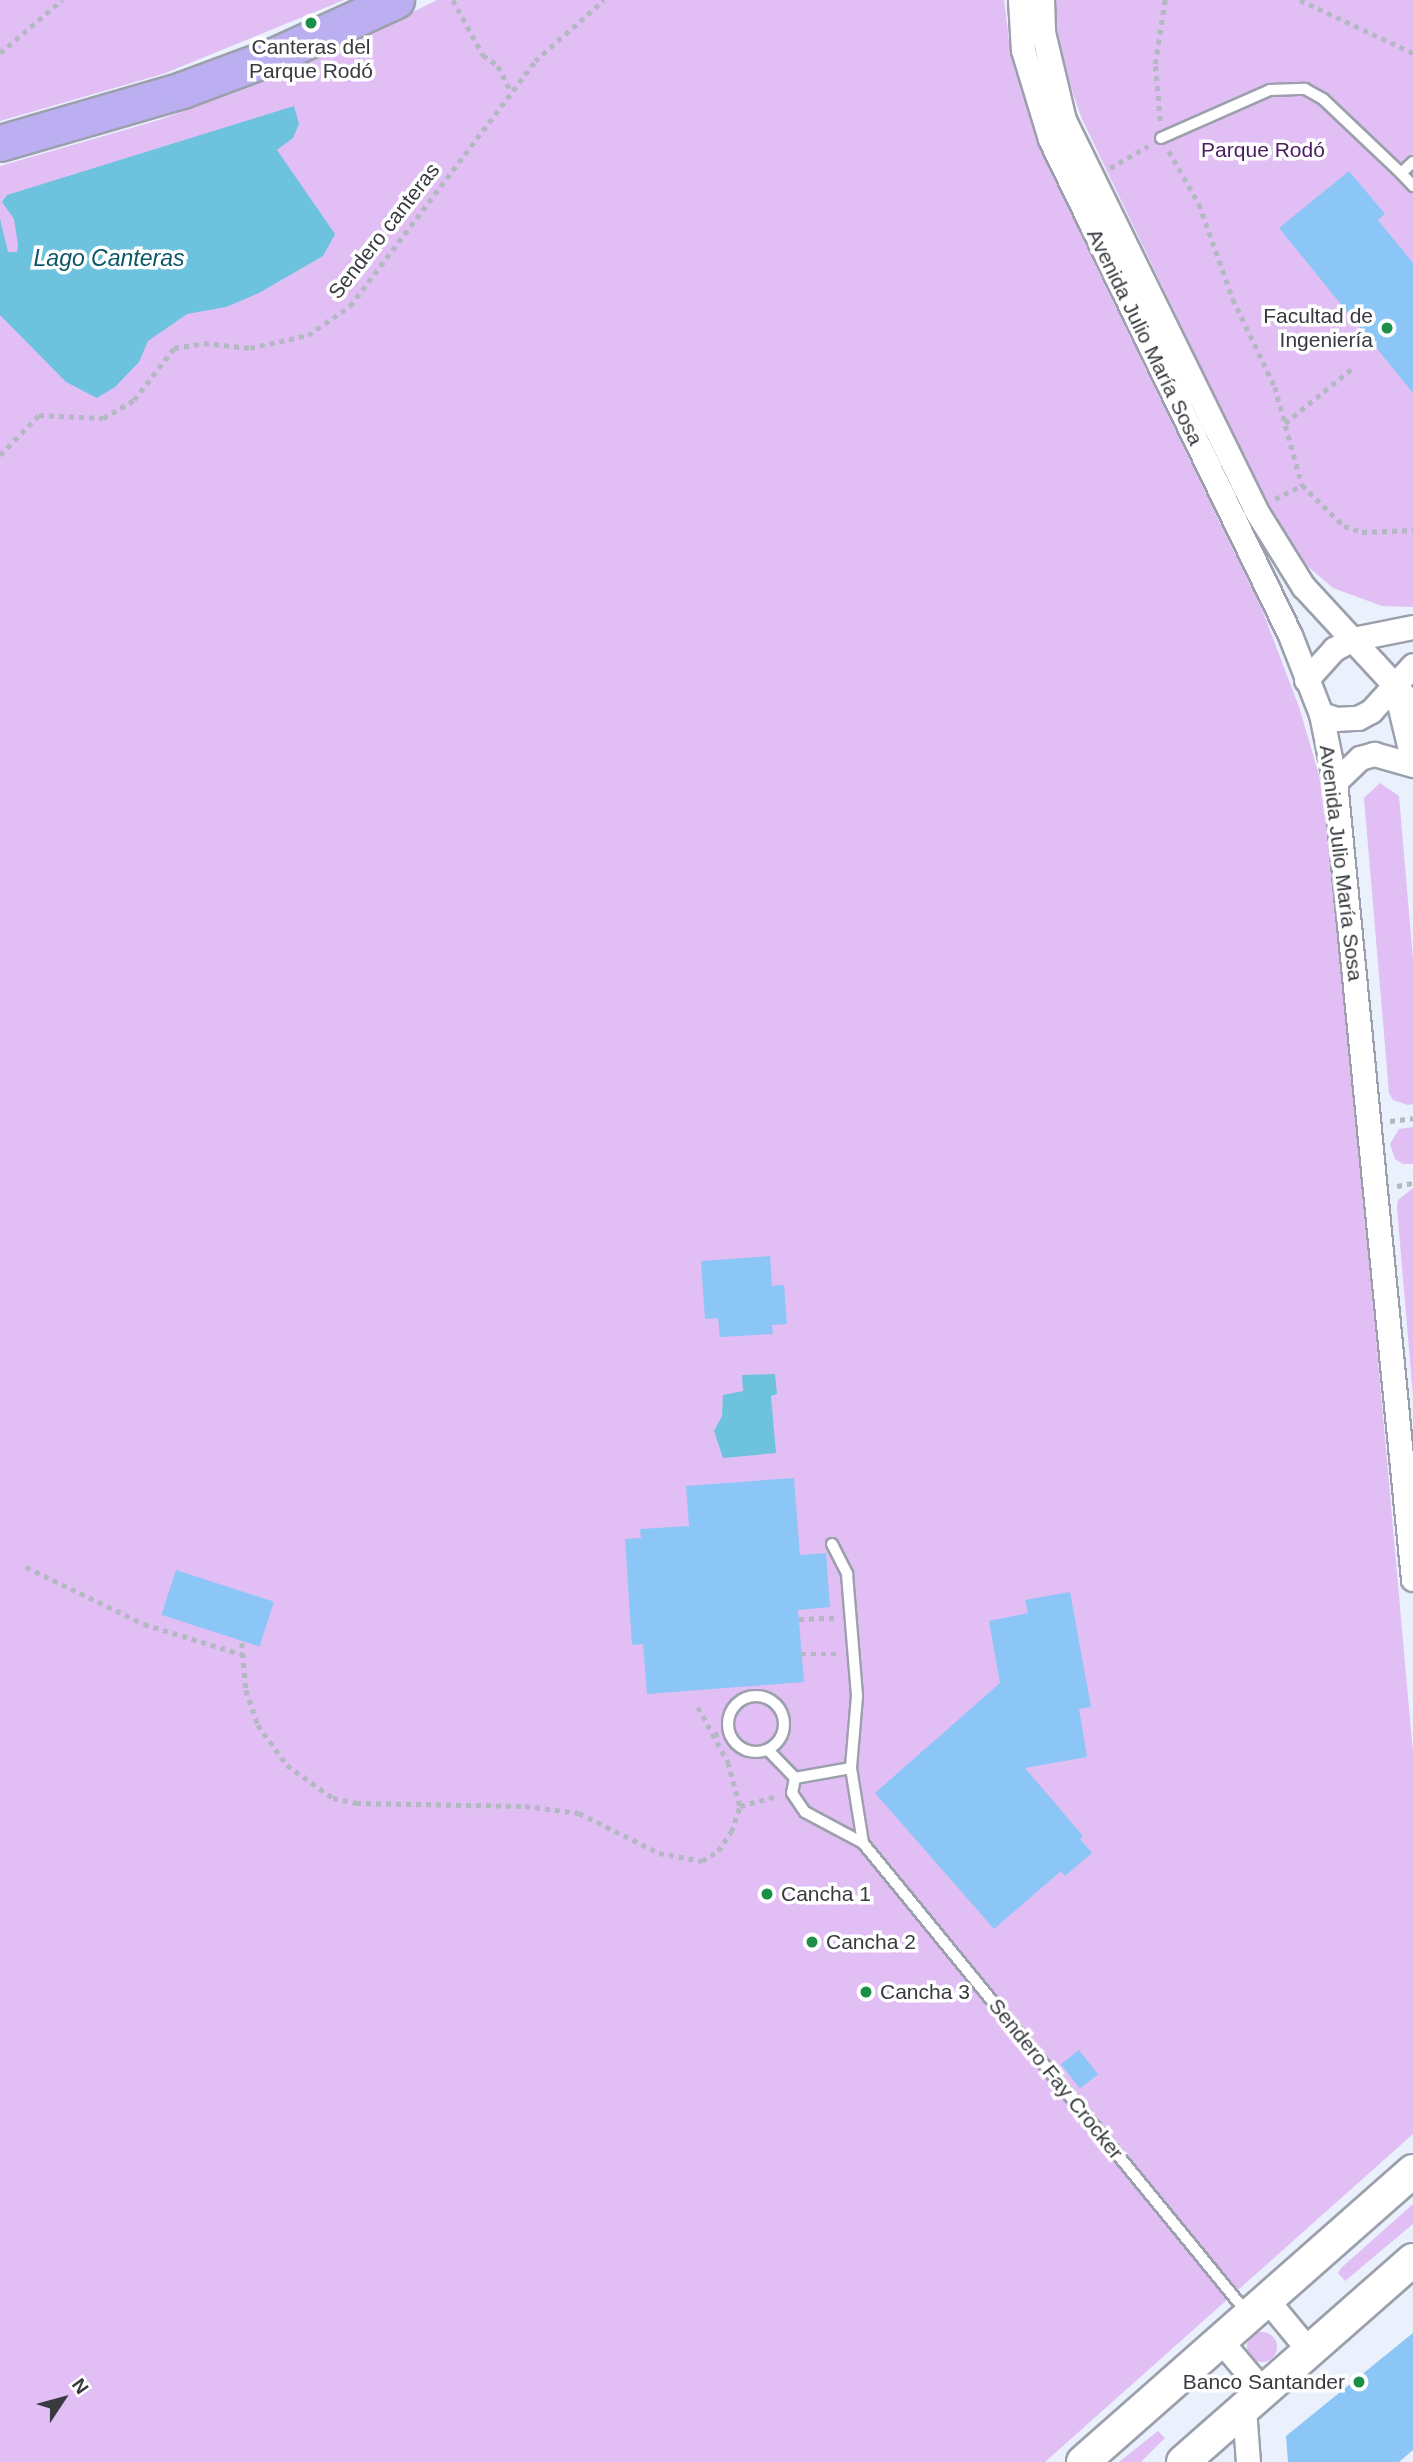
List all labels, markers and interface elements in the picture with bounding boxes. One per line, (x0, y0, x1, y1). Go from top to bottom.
marker: Canteras del Parque Rodó (303, 15, 319, 31)
place label: Canteras del Parque Rodó (249, 34, 373, 84)
park label: Parque Rodó (1201, 137, 1325, 163)
street label: Sendero canteras (323, 158, 445, 304)
street label: Avenida Julio María Sosa (1082, 225, 1208, 449)
water label: Lago Canteras (34, 244, 184, 272)
place label: Facultad de Ingeniería (1263, 303, 1373, 353)
marker: Facultad de Ingeniería (1379, 320, 1395, 336)
street label: Avenida Julio María Sosa (1314, 743, 1368, 983)
place label: Cancha 1 (781, 1881, 871, 1907)
marker: Cancha 1 (759, 1886, 775, 1902)
place label: Cancha 2 (826, 1929, 916, 1955)
marker: Cancha 2 (804, 1934, 820, 1950)
place label: Cancha 3 (880, 1979, 970, 2005)
marker: Cancha 3 (858, 1984, 874, 2000)
street label: Sendero Fay Crocker (983, 1994, 1129, 2164)
north arrow (28, 2364, 98, 2434)
place label: Banco Santander (1183, 2369, 1345, 2395)
marker: Banco Santander (1351, 2374, 1367, 2390)
text: N (68, 2375, 93, 2398)

